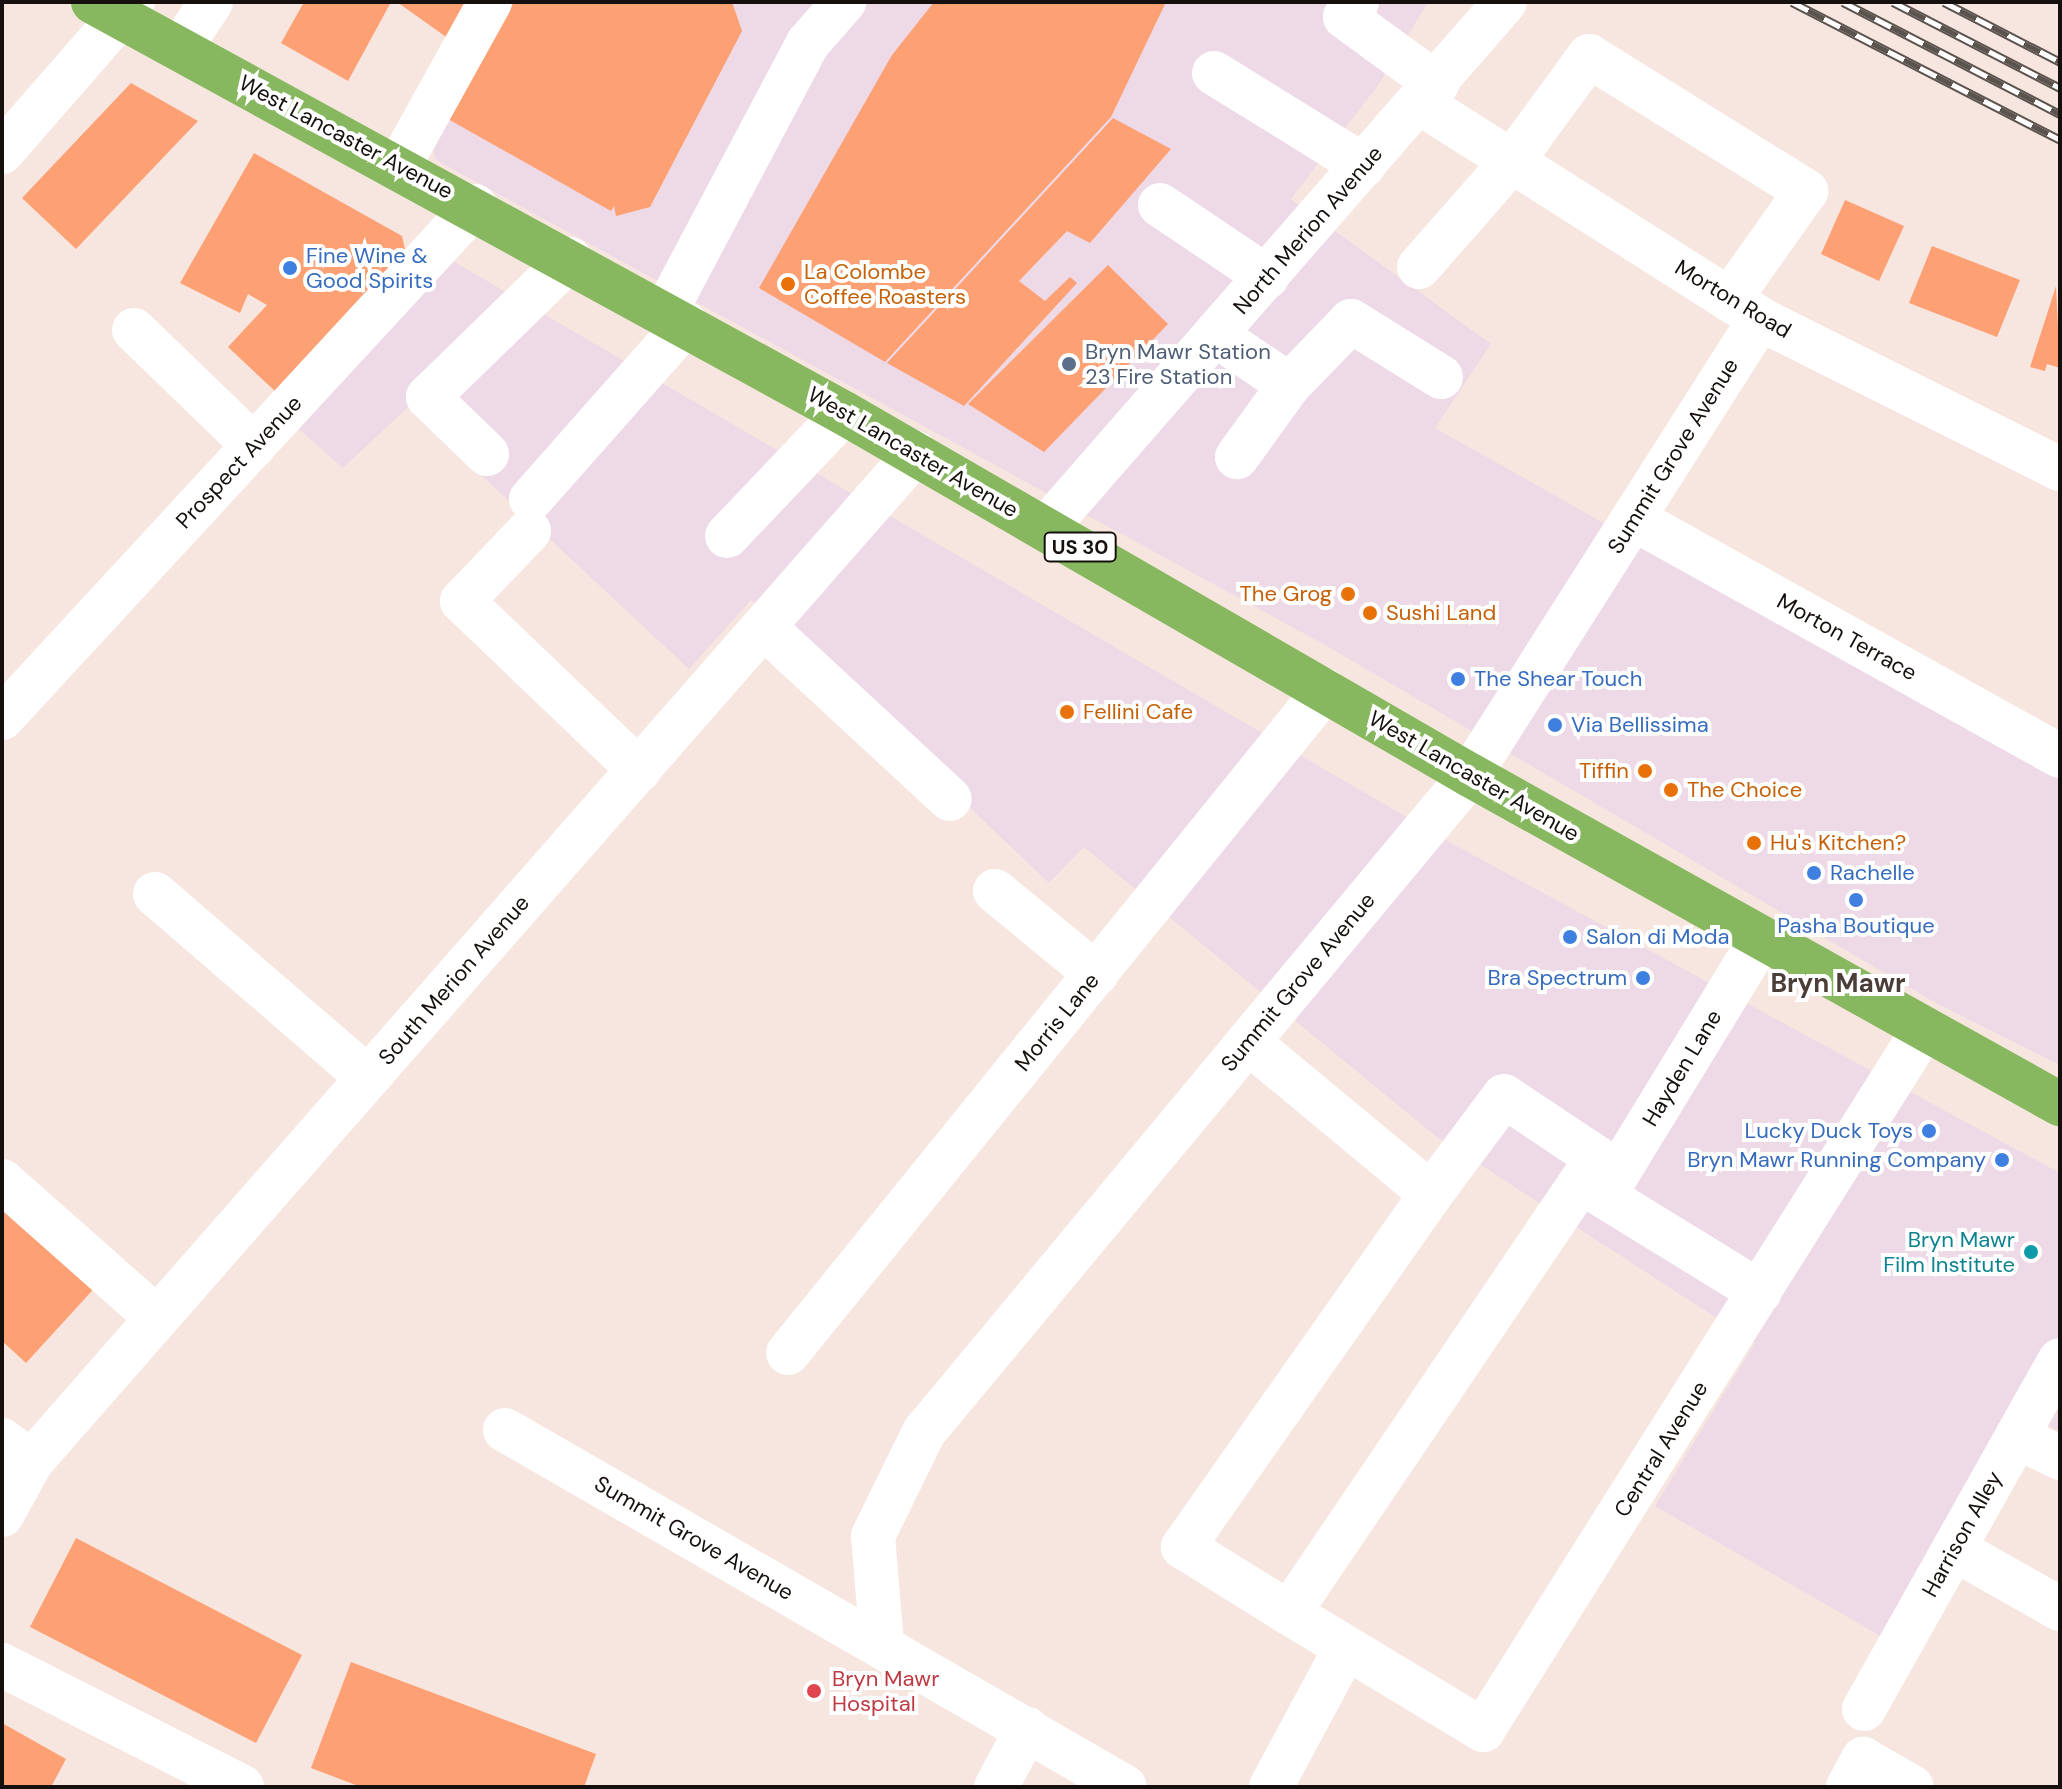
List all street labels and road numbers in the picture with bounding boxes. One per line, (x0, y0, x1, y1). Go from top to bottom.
street label: West Lancaster Avenue (234, 69, 458, 205)
street label: North Merion Avenue (1228, 141, 1388, 319)
street label: Morton Road (1670, 254, 1796, 344)
street label: Summit Grove Avenue (1602, 353, 1744, 559)
street label: West Lancaster Avenue (803, 381, 1023, 523)
street label: Prospect Avenue (171, 390, 307, 534)
road number: US 30 (1042, 531, 1118, 563)
street label: Morton Terrace (1773, 588, 1921, 686)
street label: West Lancaster Avenue (1364, 705, 1584, 847)
street label: Summit Grove Avenue (1215, 887, 1381, 1077)
street label: South Merion Avenue (373, 890, 535, 1070)
street label: Morris Lane (1009, 968, 1105, 1076)
street label: Hayden Lane (1637, 1005, 1727, 1131)
street label: Central Avenue (1609, 1376, 1713, 1522)
street label: Harrison Alley (1917, 1466, 2007, 1602)
street label: Summit Grove Avenue (590, 1470, 798, 1606)

